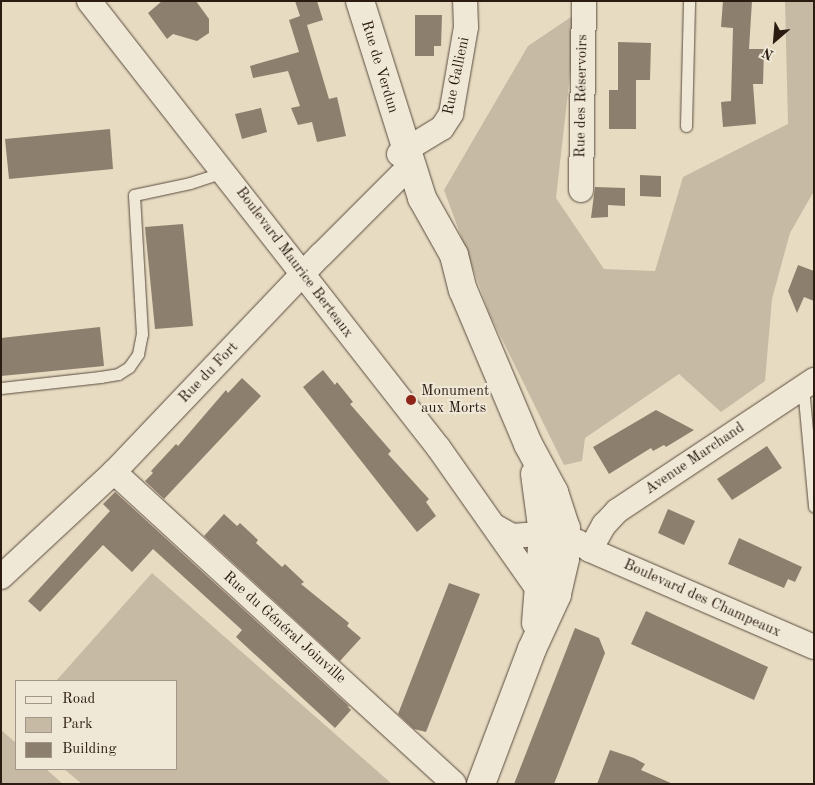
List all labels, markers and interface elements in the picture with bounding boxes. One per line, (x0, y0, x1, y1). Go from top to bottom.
north arrow (750, 15, 800, 65)
street label: Rue de Verdun (356, 19, 402, 115)
street label: Rue des Réservoirs (572, 34, 592, 158)
street label: Rue Gallieni (440, 35, 474, 117)
text: N (760, 45, 776, 62)
street label: Boulevard Maurice Berteaux (231, 184, 357, 342)
street label: Rue du Fort (176, 339, 242, 407)
place label: Monument aux Morts (421, 382, 489, 417)
marker: Monument aux Morts (405, 394, 417, 406)
street label: Avenue Marchand (642, 419, 748, 499)
street label: Boulevard des Champeaux (620, 556, 784, 642)
street label: Rue du Général Joinville (219, 568, 349, 688)
legend (15, 680, 178, 770)
text: Road (62, 692, 95, 707)
text: Park (62, 717, 93, 732)
text: Building (62, 742, 117, 757)

